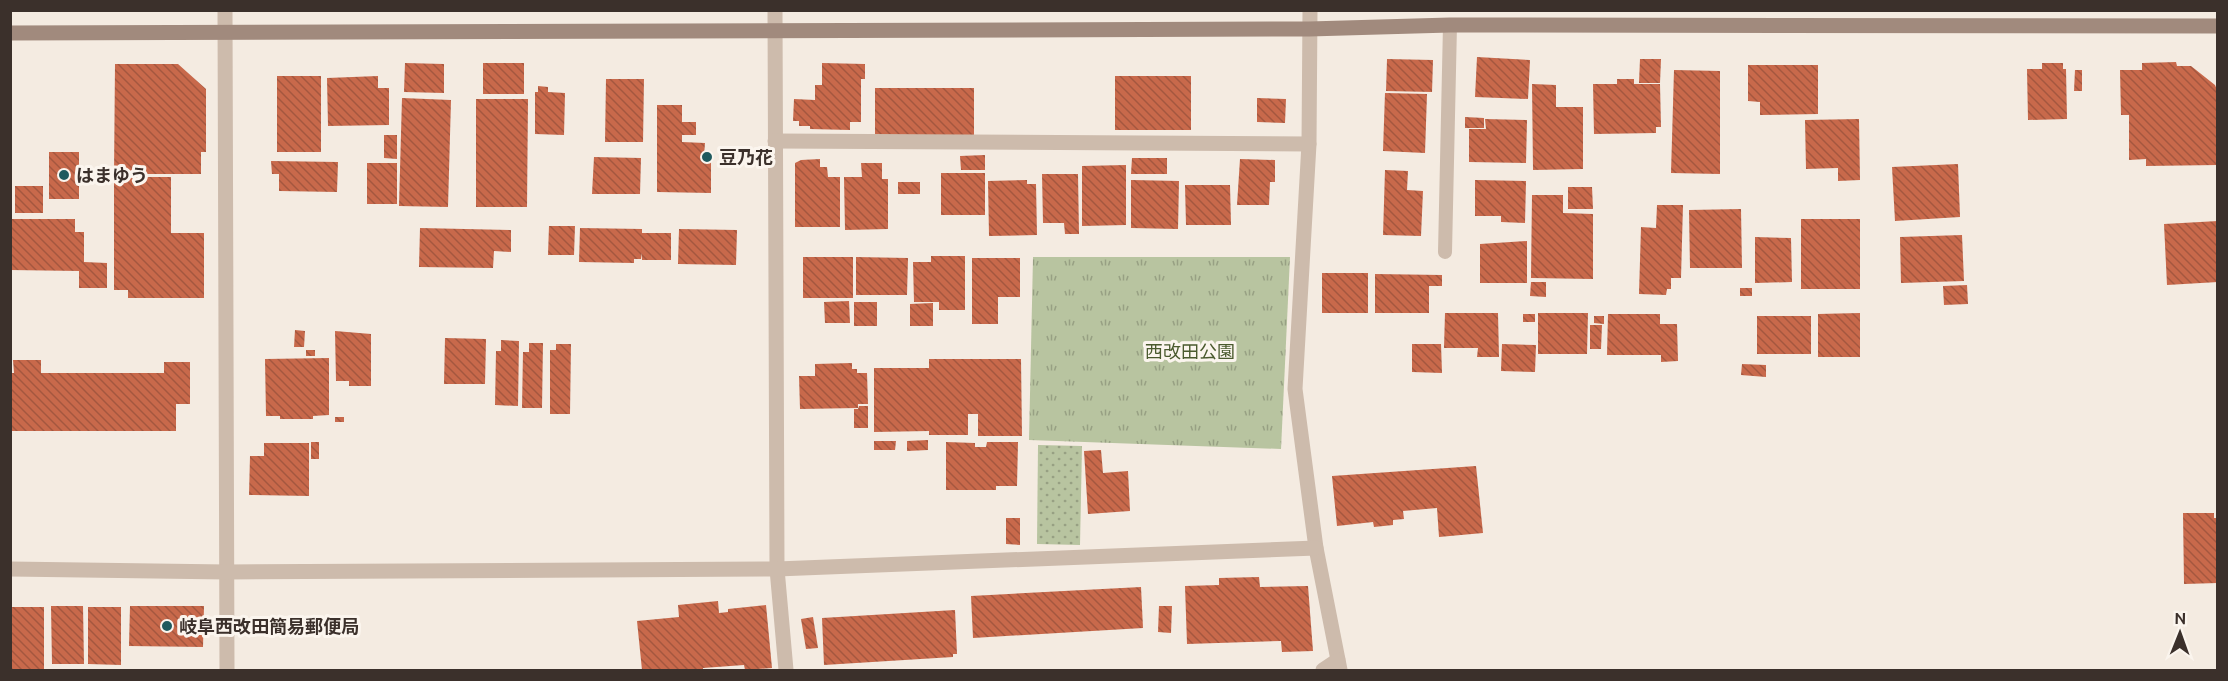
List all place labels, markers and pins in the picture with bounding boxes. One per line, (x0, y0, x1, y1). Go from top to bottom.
place label: 豆乃花 (719, 147, 773, 167)
marker: 豆乃花 (700, 150, 714, 164)
place label: はまゆう (76, 165, 148, 185)
marker: はまゆう (57, 168, 71, 182)
place label: 岐阜西改田簡易郵便局 (179, 616, 359, 636)
marker: 岐阜西改田簡易郵便局 (160, 619, 174, 633)

